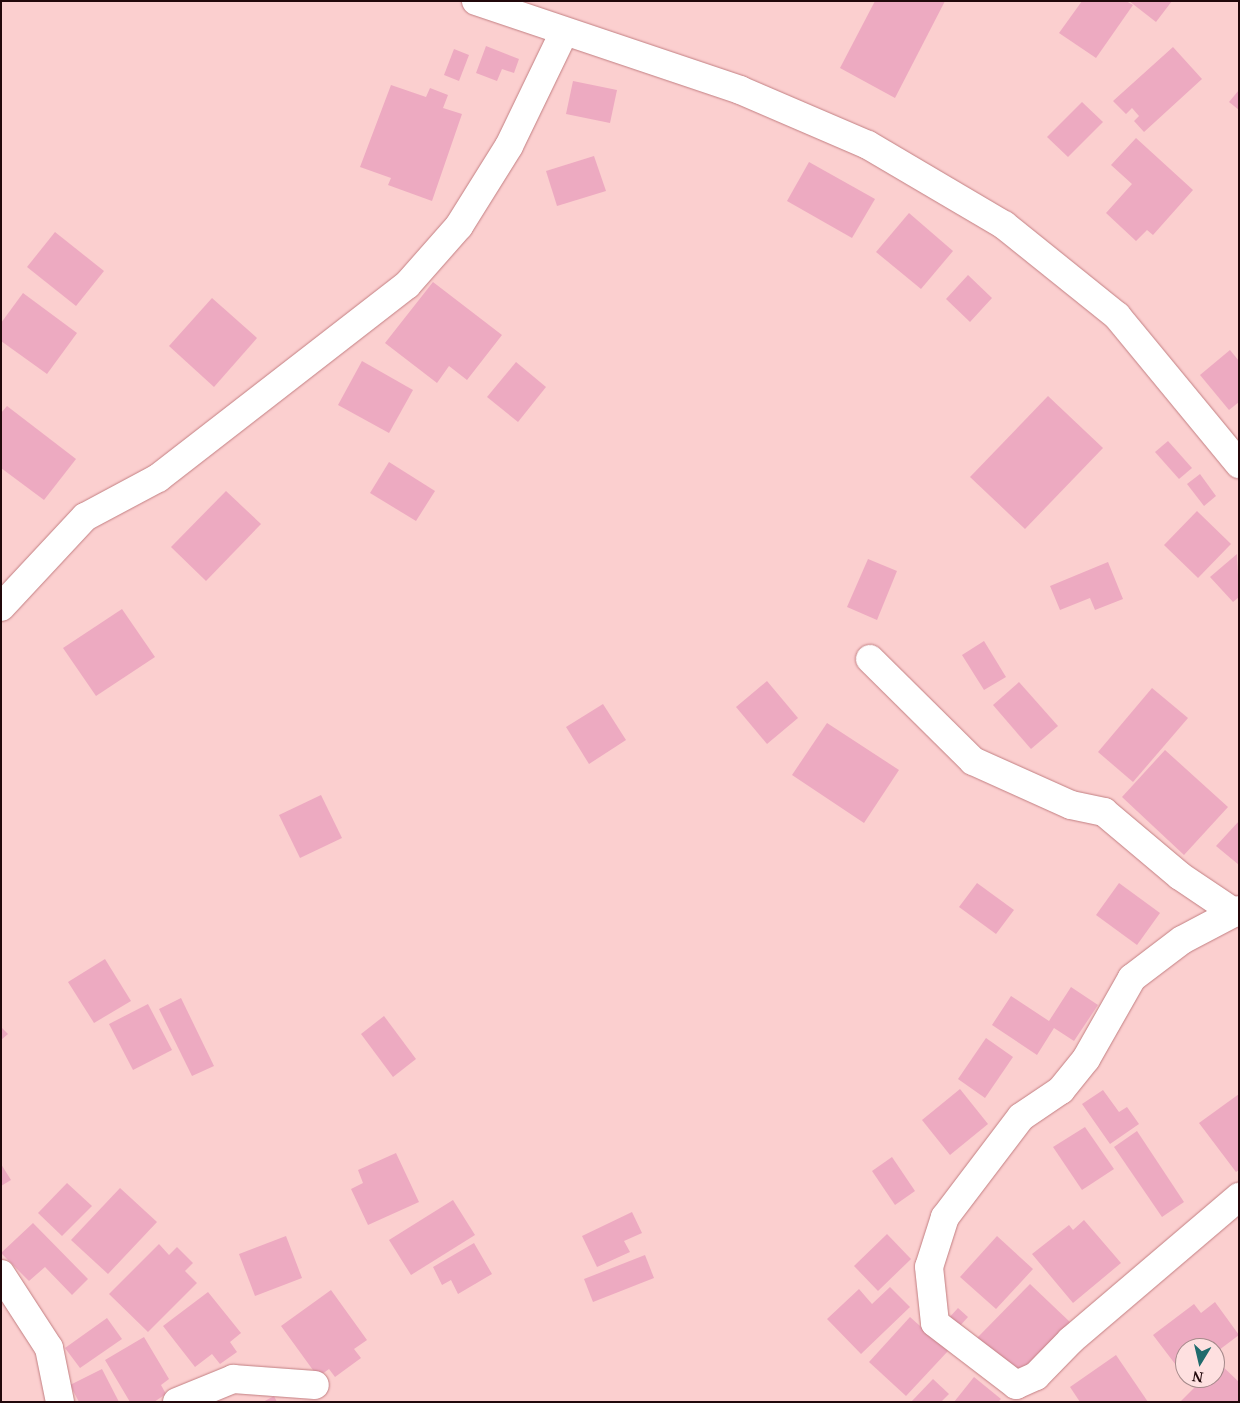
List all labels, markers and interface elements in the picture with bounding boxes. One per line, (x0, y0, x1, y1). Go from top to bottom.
north arrow (1175, 1338, 1225, 1388)
text: N (1191, 1367, 1205, 1388)

